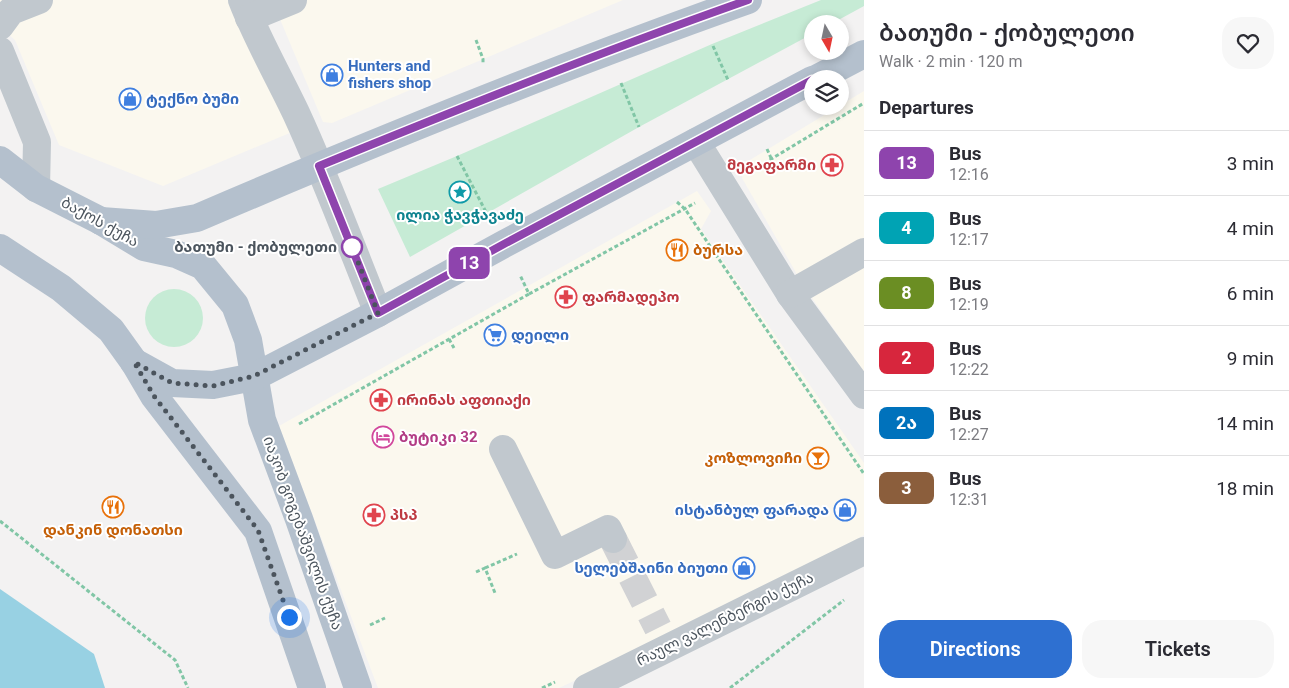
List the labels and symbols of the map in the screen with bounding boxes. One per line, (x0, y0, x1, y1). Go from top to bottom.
north arrow (804, 15, 849, 60)
place label: Hunters and fishers shop (348, 57, 431, 92)
shop icon: Hunters and fishers shop (320, 63, 344, 87)
shop icon: ტექნო ბუმი (118, 87, 142, 111)
place label: ტექნო ბუმი (146, 90, 239, 108)
pharmacy icon: მეგაფარმი (820, 153, 844, 177)
place label: მეგაფარმი (727, 156, 816, 174)
place icon: ილია ჭავჭავაძე (448, 180, 472, 204)
street label: ბაქოს ქუჩა (58, 193, 142, 251)
place label: ილია ჭავჭავაძე (396, 206, 524, 224)
marker: ბათუმი - ქობულეთი (341, 236, 363, 258)
place label: ბათუმი - ქობულეთი (174, 238, 337, 256)
restaurant icon: ბურსა (665, 238, 689, 262)
place label: ბურსა (693, 241, 743, 259)
line badge: 13 (446, 247, 492, 279)
pharmacy icon: ფარმადეპო (554, 285, 578, 309)
place label: ფარმადეპო (582, 288, 679, 306)
supermarket icon: დეილი (483, 323, 507, 347)
place label: დეილი (511, 326, 569, 344)
pharmacy icon: ირინას აფთიაქი (369, 388, 393, 412)
place label: ირინას აფთიაქი (397, 391, 531, 409)
hotel icon: ბუტიკი 32 (371, 425, 395, 449)
place label: ბუტიკი 32 (399, 428, 478, 446)
street label: იაკობ გოგებაშვილის ქუჩა (260, 434, 346, 632)
bar icon: კოზლოვიჩი (806, 446, 830, 470)
place label: კოზლოვიჩი (705, 449, 802, 467)
restaurant icon: დანკინ დონათსი (101, 495, 125, 519)
shop icon: ისტანბულ ფარადა (833, 498, 857, 522)
place label: ისტანბულ ფარადა (675, 501, 829, 519)
pharmacy icon: პსპ (362, 503, 386, 527)
place label: პსპ (390, 506, 418, 524)
place label: დანკინ დონათსი (43, 521, 183, 539)
shop icon: სელებშაინი ბიუთი (732, 556, 756, 580)
place label: სელებშაინი ბიუთი (574, 559, 728, 577)
street label: რაულ ვალენბერგის ქუჩა (634, 568, 816, 670)
your location (277, 605, 302, 630)

